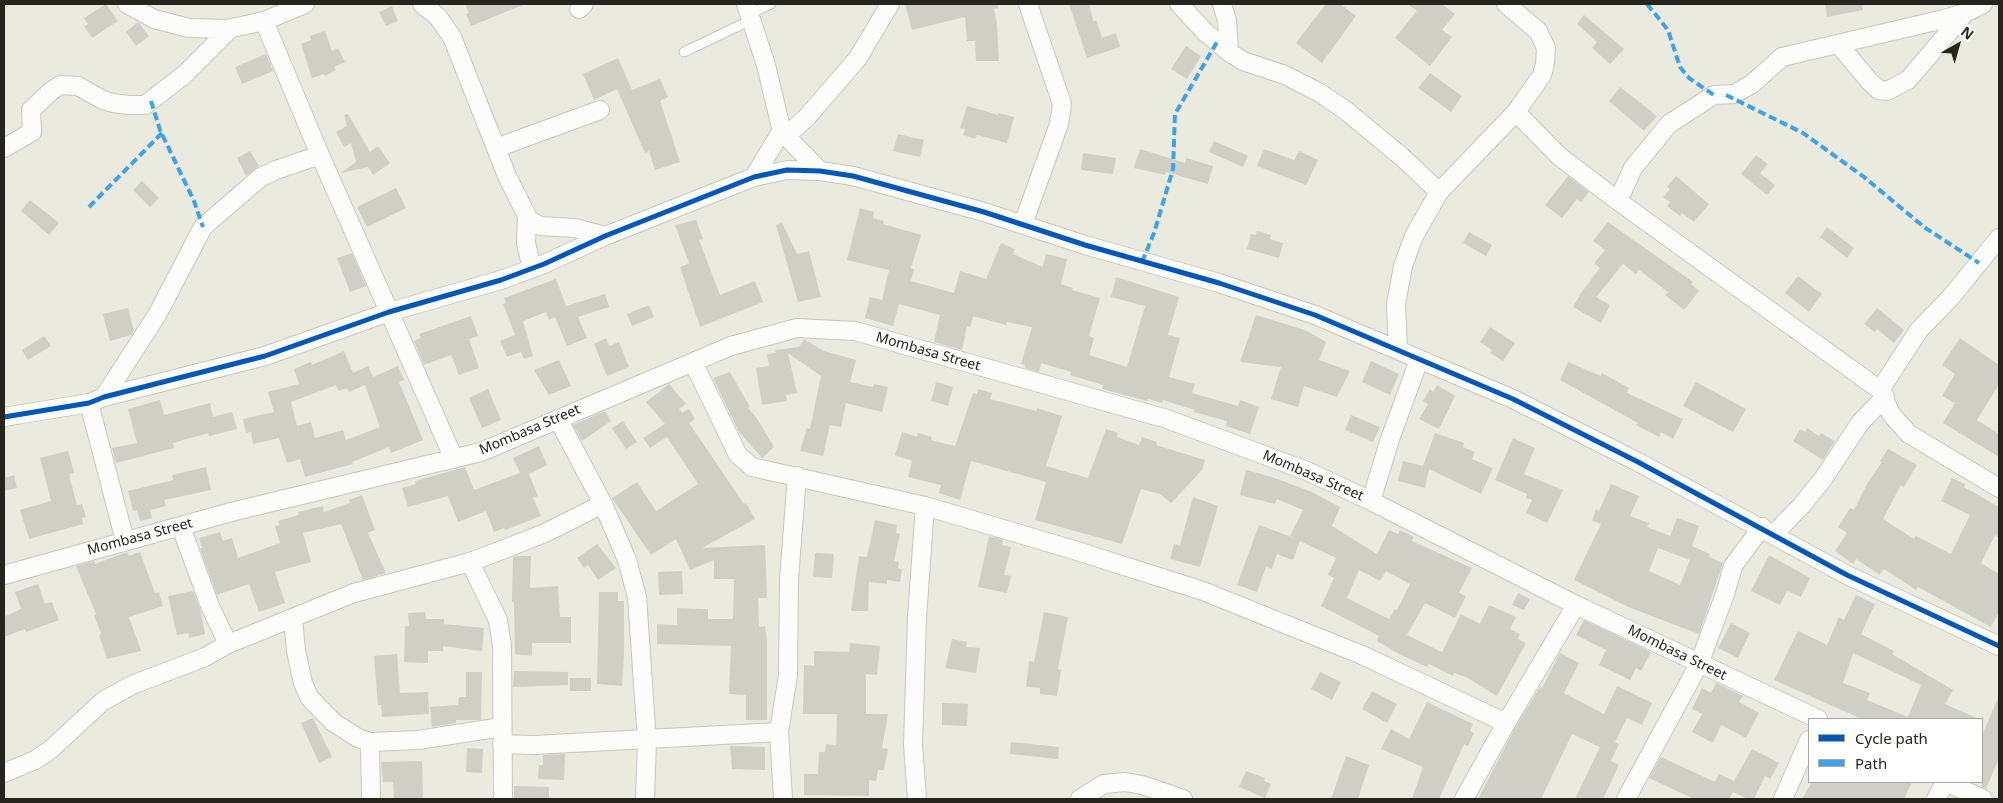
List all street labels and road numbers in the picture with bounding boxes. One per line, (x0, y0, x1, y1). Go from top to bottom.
street label: Mombasa Street (874, 329, 982, 375)
street label: Mombasa Street (477, 401, 583, 459)
street label: Mombasa Street (1260, 447, 1366, 505)
street label: Mombasa Street (86, 515, 194, 559)
street label: Mombasa Street (1625, 622, 1729, 684)

